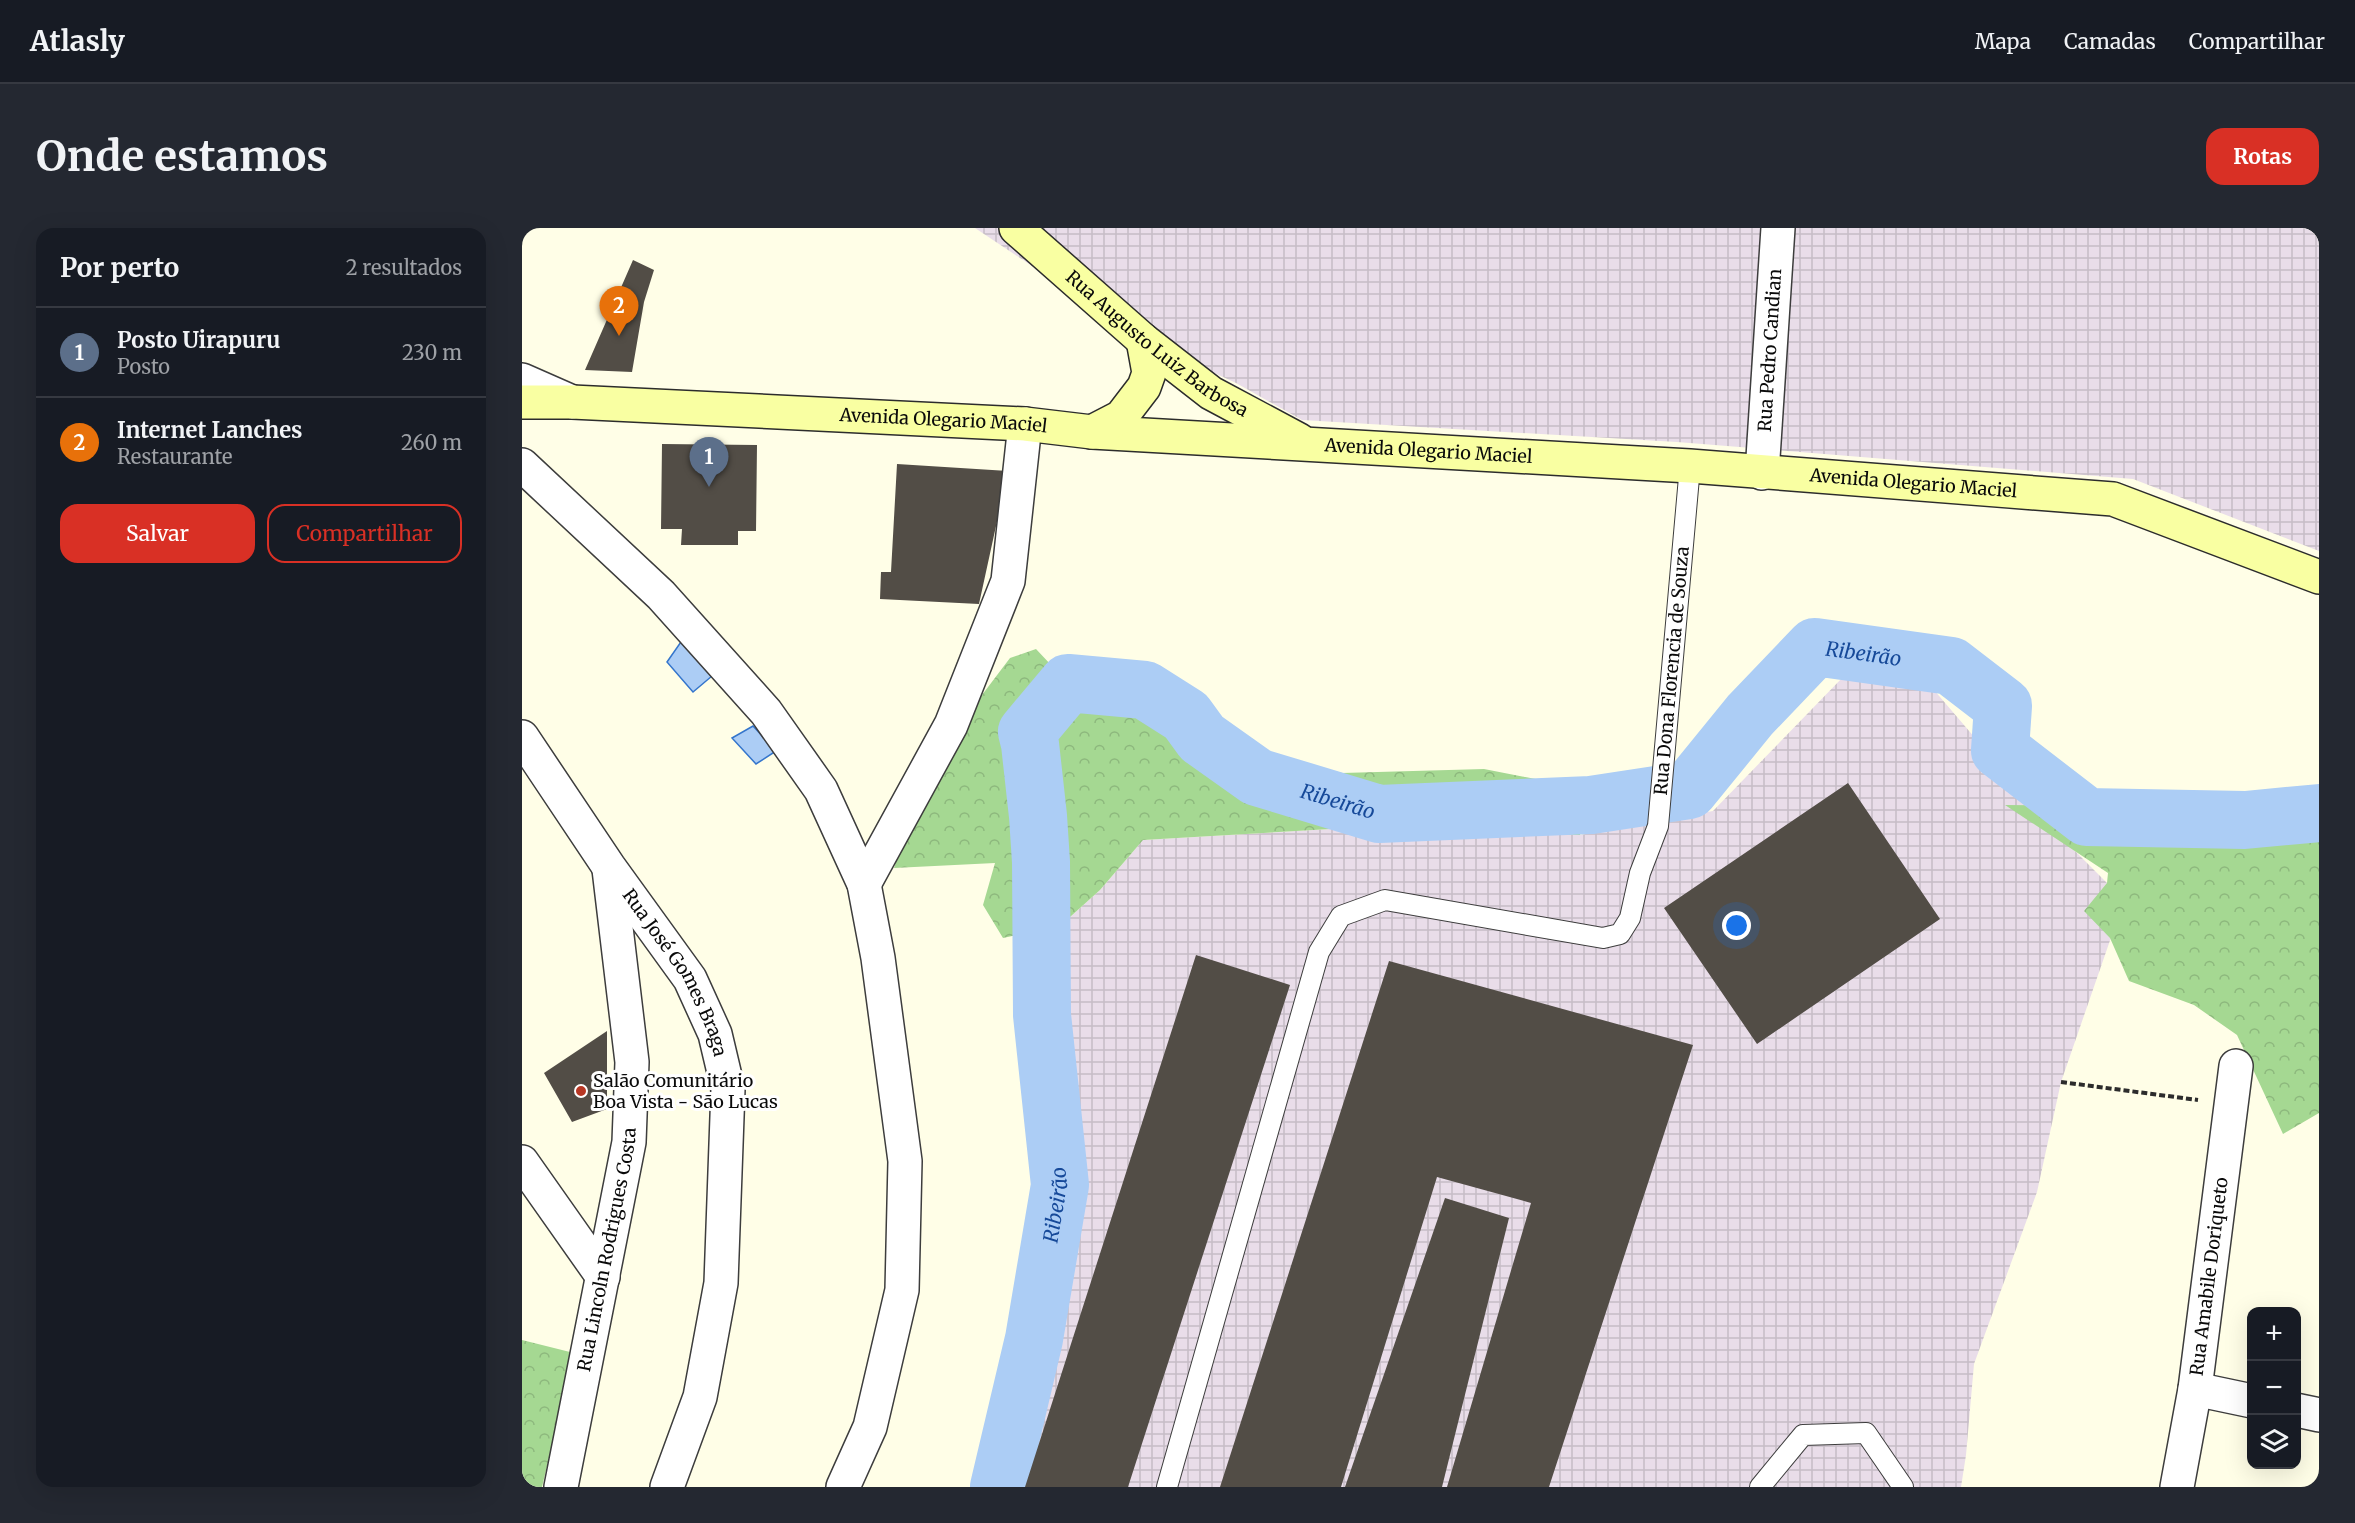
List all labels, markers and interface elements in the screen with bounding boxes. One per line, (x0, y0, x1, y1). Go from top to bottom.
text: Atlasly (30, 23, 125, 59)
text: Mapa (1975, 28, 2031, 55)
text: Camadas (2064, 28, 2156, 55)
text: Compartilhar (2189, 28, 2325, 55)
button: Rotas (2206, 128, 2319, 185)
text: Onde estamos (36, 130, 328, 182)
text: Por perto (60, 251, 179, 284)
text: 2 resultados (346, 255, 462, 280)
street label: Rua Augusto Luiz Barbosa (1061, 265, 1253, 422)
street label: Rua Pedro Candian (1753, 268, 1786, 433)
pin: 2 (600, 286, 638, 336)
text: Posto Uirapuru (117, 326, 280, 354)
text: 1 (75, 340, 84, 365)
text: 230 m (402, 340, 462, 365)
text: Posto (117, 354, 170, 379)
street label: Avenida Olegario Maciel (838, 403, 1049, 438)
text: Internet Lanches (117, 416, 302, 444)
text: 2 (74, 430, 85, 455)
text: 260 m (401, 430, 462, 455)
street label: Avenida Olegario Maciel (1323, 433, 1533, 468)
pin: 1 (690, 438, 729, 487)
text: Restaurante (117, 444, 232, 469)
street label: Avenida Olegario Maciel (1808, 463, 2018, 503)
button: Salvar (60, 504, 255, 563)
button: Compartilhar (267, 504, 462, 563)
street label: Rua Dona Florencia de Souza (1649, 545, 1694, 796)
water label: Ribeirão (1824, 636, 1903, 671)
water label: Ribeirão (1298, 778, 1378, 824)
street label: Rua José Gomes Braga (618, 884, 732, 1059)
your location (1722, 911, 1751, 940)
place label: Salão Comunitário Boa Vista - São Lucas (593, 1069, 778, 1113)
marker: Salão Comunitário Boa Vista - São Lucas (574, 1084, 588, 1098)
street label: Rua Lincoln Rodrigues Costa (572, 1127, 641, 1373)
water label: Ribeirão (1037, 1166, 1072, 1245)
street label: Rua Amabile Doriqueto (2185, 1176, 2233, 1377)
map controls (2247, 1307, 2301, 1469)
button: + (2247, 1307, 2301, 1361)
button: − (2247, 1361, 2301, 1415)
button: layers (2247, 1415, 2301, 1469)

